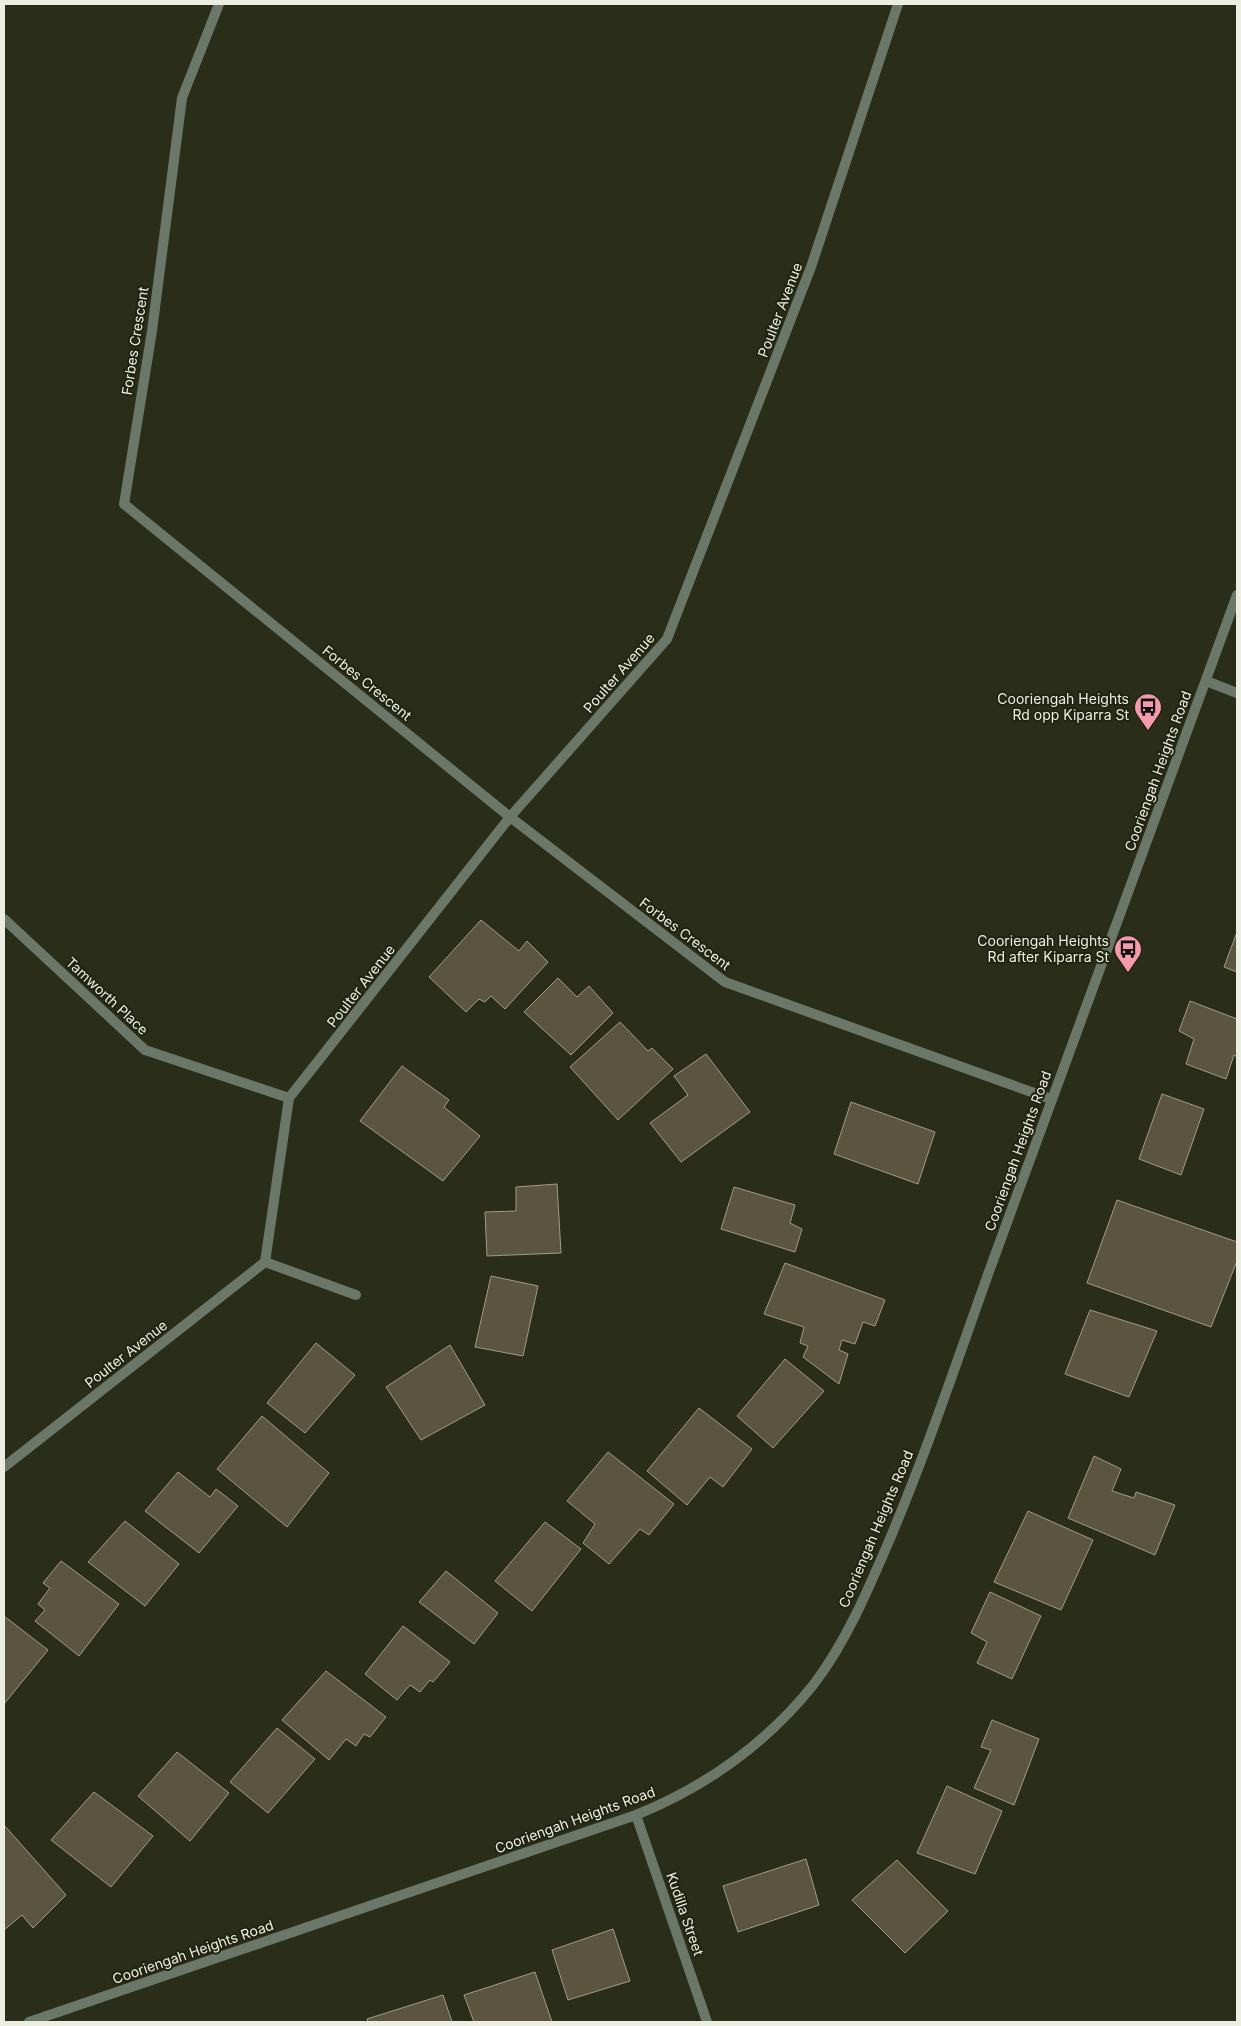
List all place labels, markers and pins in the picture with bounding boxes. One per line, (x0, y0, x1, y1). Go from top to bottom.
place label: Cooriengah Heights Rd opp Kiparra St (997, 690, 1129, 723)
bus stop icon: Cooriengah Heights Rd opp Kiparra St (1133, 692, 1163, 731)
place label: Cooriengah Heights Rd after Kiparra St (977, 932, 1109, 965)
bus stop icon: Cooriengah Heights Rd after Kiparra St (1113, 934, 1143, 973)

